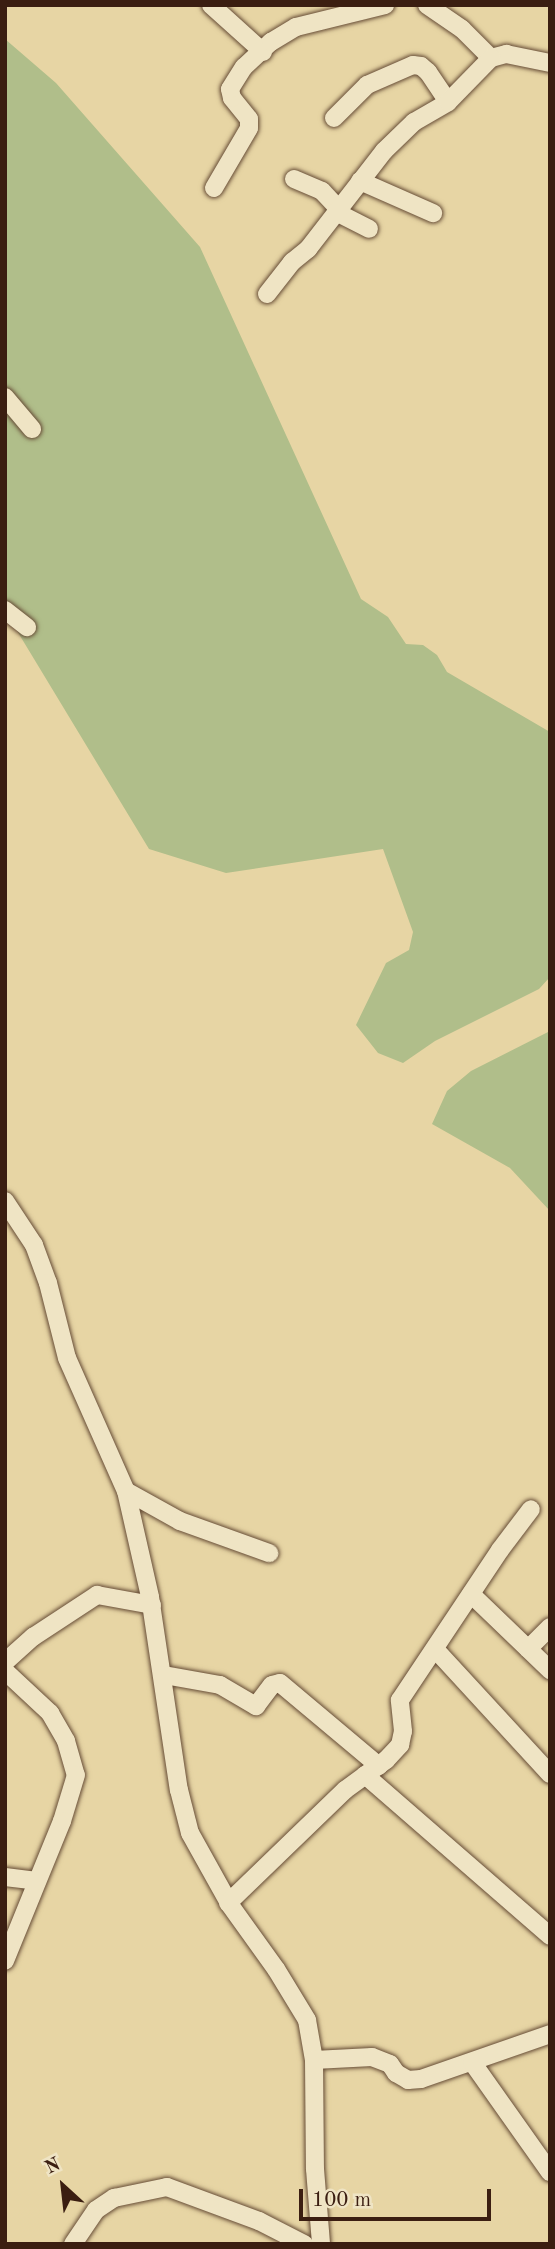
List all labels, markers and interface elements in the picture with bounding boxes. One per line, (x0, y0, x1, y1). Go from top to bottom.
north arrow (28, 2151, 98, 2221)
text: N (42, 2155, 64, 2179)
scale bar (303, 2176, 496, 2220)
text: 100 m (312, 2190, 371, 2211)

